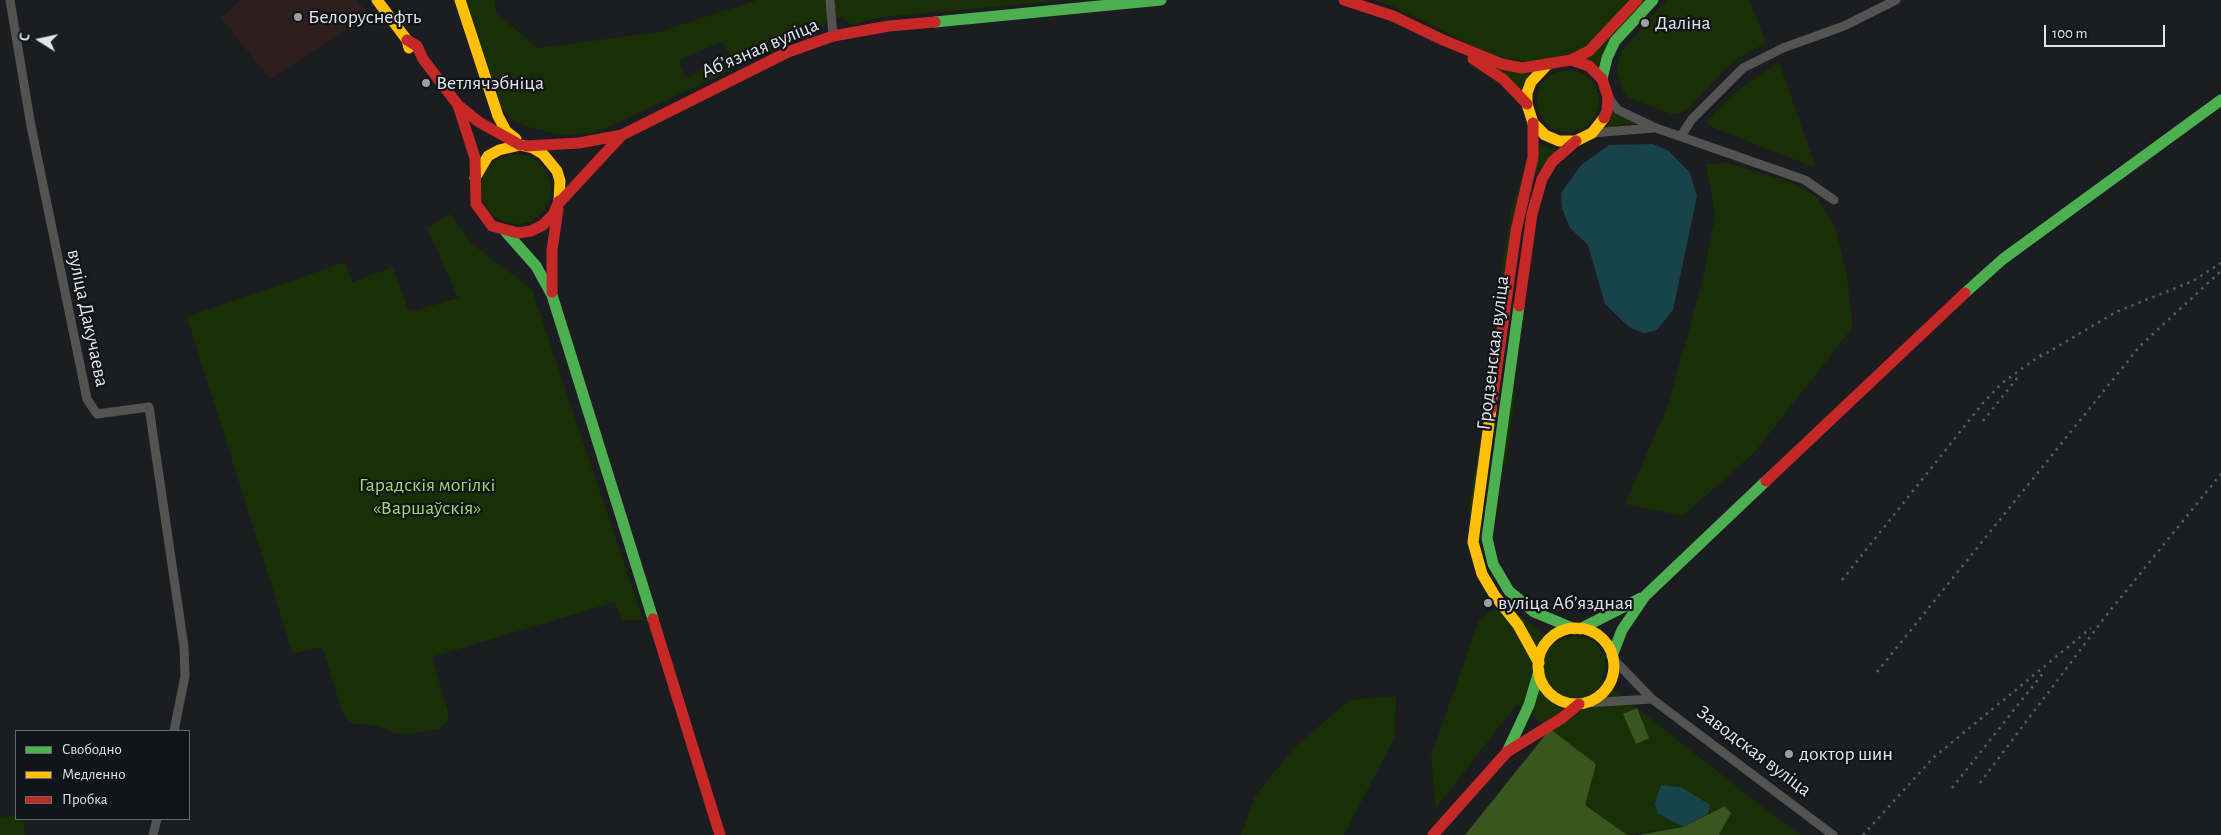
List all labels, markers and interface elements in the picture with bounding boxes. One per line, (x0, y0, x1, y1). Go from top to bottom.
place label: Белоруснефть (308, 5, 421, 29)
marker: Белоруснефть (292, 11, 304, 23)
place label: Даліна (1655, 11, 1711, 35)
street label: Абʼязная вуліца (698, 13, 822, 83)
north arrow (15, 15, 65, 65)
scale bar (2046, 15, 2167, 47)
marker: Даліна (1639, 17, 1651, 29)
text: 100 m (2052, 26, 2087, 41)
text: С (18, 32, 33, 42)
place label: Ветлячэбніца (436, 71, 544, 95)
marker: Ветлячэбніца (420, 77, 432, 89)
street label: вуліца Дакучаева (62, 247, 114, 389)
street label: Гродзенская вуліца (1472, 274, 1514, 432)
park label: Гарадскія могілкі «Варшаўскія» (359, 473, 495, 520)
place label: вуліца Абʼяздная (1498, 591, 1633, 615)
marker: вуліца Абʼяздная (1482, 597, 1494, 609)
street label: Заводская вуліца (1692, 700, 1816, 802)
legend (15, 730, 190, 820)
text: Свободно (62, 742, 122, 757)
place label: доктор шин (1799, 742, 1893, 766)
marker: доктор шин (1783, 748, 1795, 760)
text: Медленно (62, 767, 126, 782)
text: Пробка (62, 792, 108, 807)

